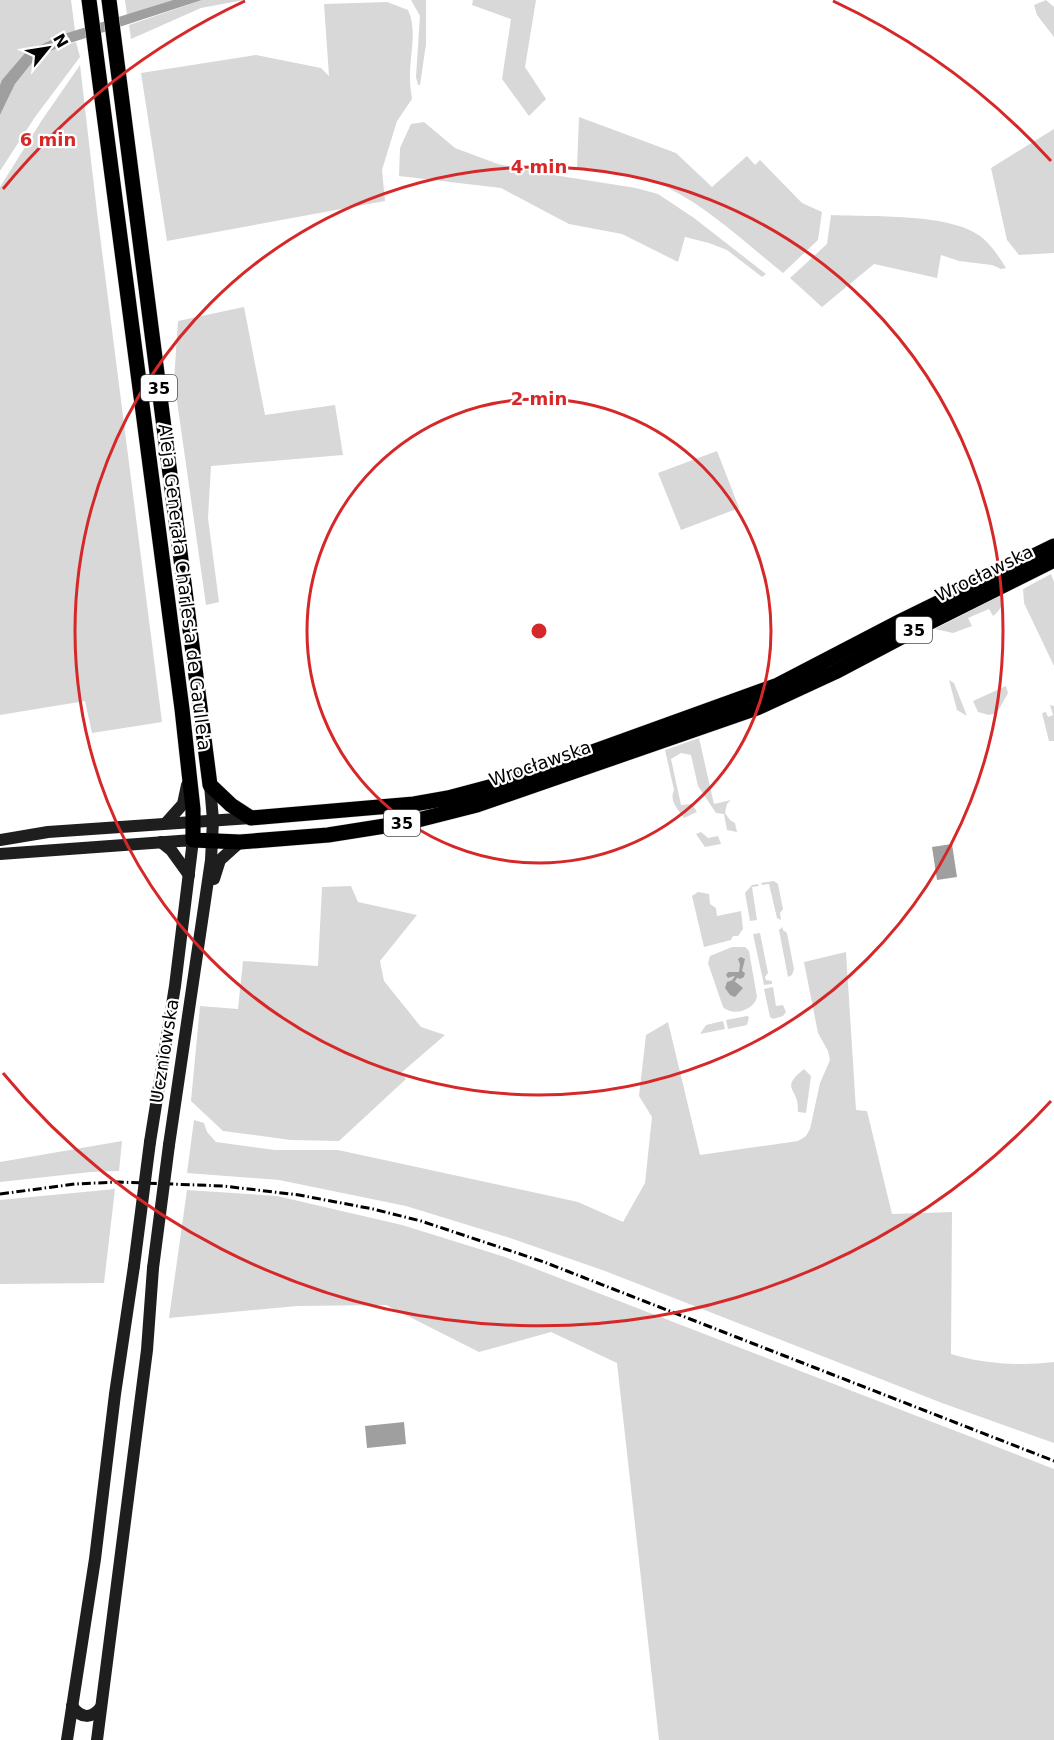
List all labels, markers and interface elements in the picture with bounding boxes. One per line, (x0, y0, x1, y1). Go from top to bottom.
north arrow (18, 18, 78, 78)
text: N (49, 30, 72, 51)
text: 6 min (20, 129, 76, 150)
text: 4 min (511, 156, 567, 177)
road number: 35 (141, 375, 177, 401)
text: 2 min (511, 388, 567, 409)
street label: Aleja Generała Charles'a de Gaulle'a (155, 422, 215, 752)
street label: Wrocławska (932, 540, 1036, 606)
road number: 35 (896, 617, 932, 643)
centre of rings (529, 621, 549, 641)
street label: Wrocławska (486, 736, 594, 790)
road number: 35 (384, 810, 420, 836)
street label: Uczniowska (145, 997, 183, 1105)

